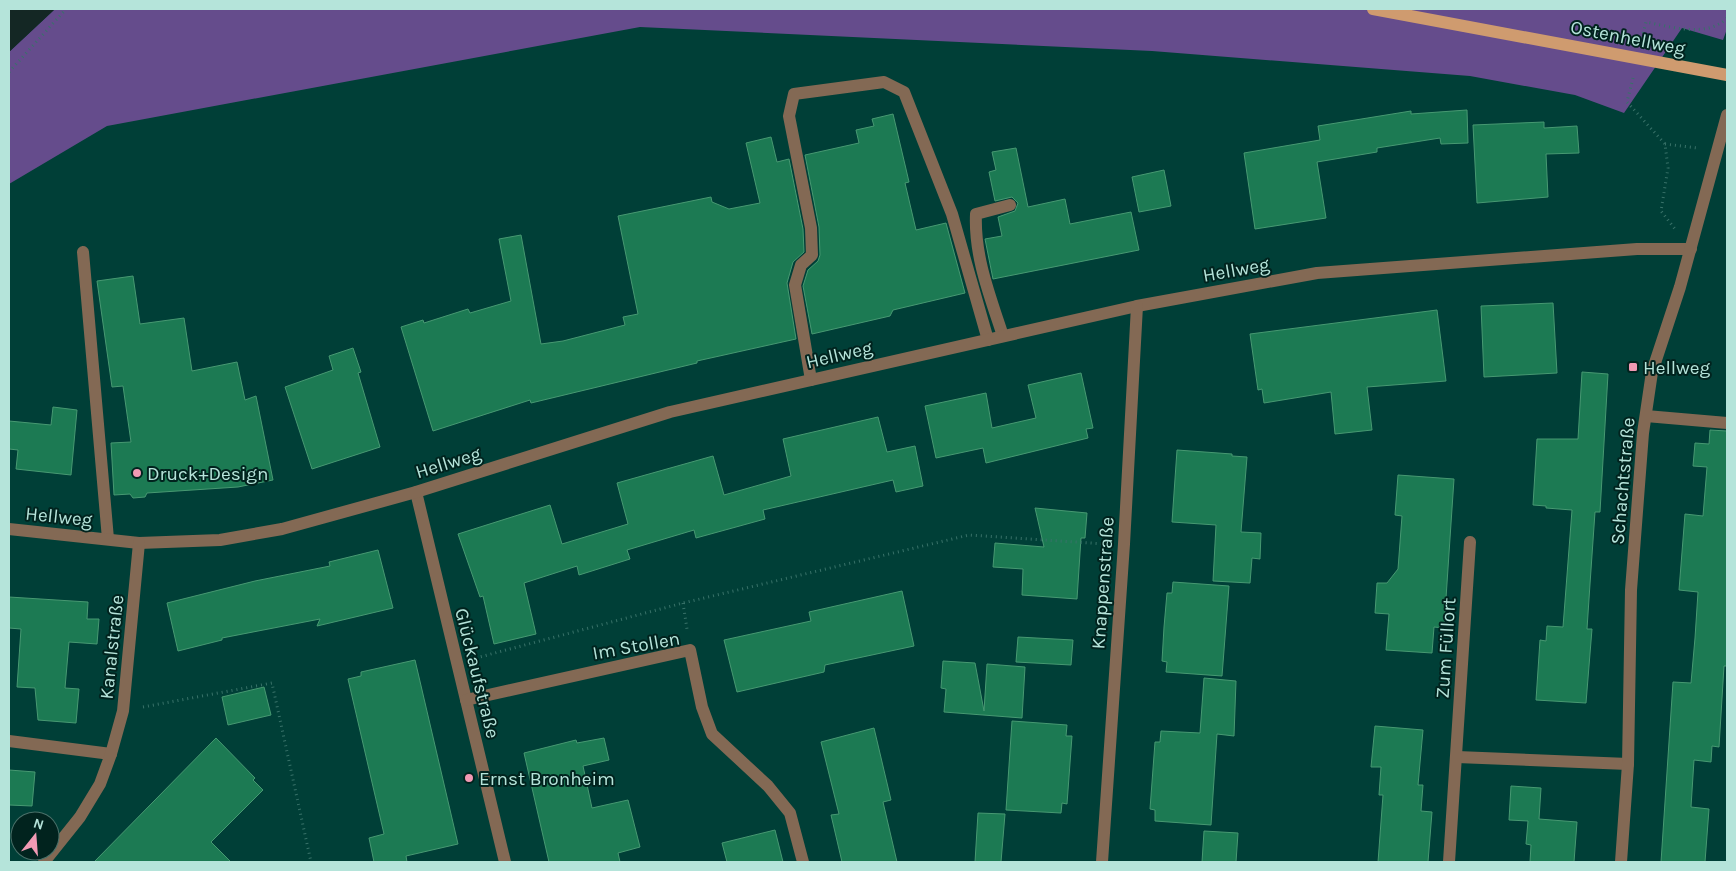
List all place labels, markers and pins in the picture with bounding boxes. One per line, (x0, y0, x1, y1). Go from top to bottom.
place label: Hellweg (1643, 357, 1711, 379)
marker: Hellweg (1627, 361, 1639, 373)
place label: Druck+Design (147, 463, 269, 485)
marker: Druck+Design (131, 467, 143, 479)
place label: Ernst Bronheim (479, 768, 615, 790)
marker: Ernst Bronheim (463, 772, 475, 784)

